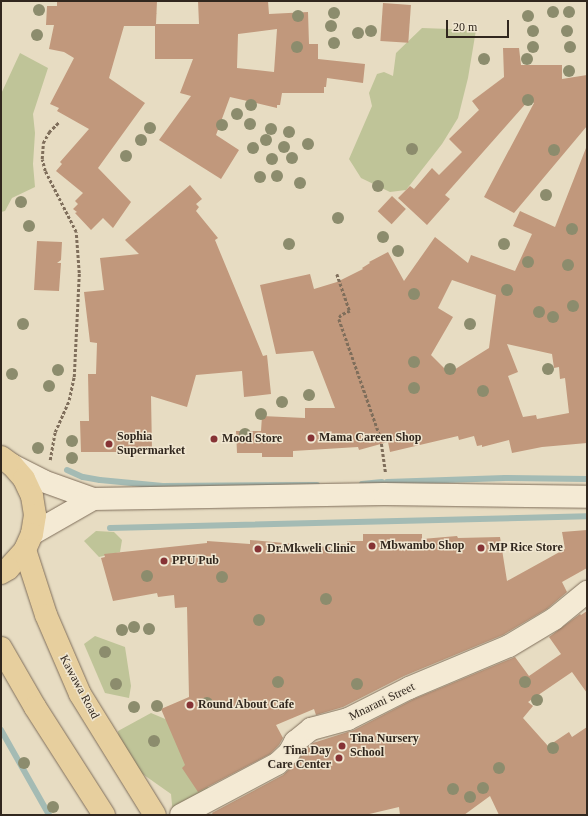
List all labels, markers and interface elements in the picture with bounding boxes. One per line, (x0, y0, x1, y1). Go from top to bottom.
scale bar (448, 12, 511, 38)
text: 20 m (453, 20, 477, 34)
place label: Sophia Supermarket (117, 430, 185, 458)
place label: Mama Careen Shop (319, 431, 421, 445)
place label: Mood Store (222, 432, 282, 446)
marker: Mama Careen Shop (306, 433, 316, 443)
marker: Mood Store (209, 434, 219, 444)
marker: Sophia Supermarket (104, 439, 114, 449)
place label: Mbwambo Shop (380, 539, 464, 553)
marker: Mbwambo Shop (367, 541, 377, 551)
place label: MP Rice Store (489, 541, 563, 555)
place label: Dr.Mkweli Clinic (267, 542, 355, 556)
marker: Dr.Mkweli Clinic (252, 543, 264, 555)
marker: MP Rice Store (476, 543, 486, 553)
place label: PPU Pub (172, 554, 219, 568)
marker: PPU Pub (159, 556, 169, 566)
street label: Kawawa Road (56, 653, 102, 721)
street label: Mnarani Street (347, 680, 417, 724)
place label: Round About Cafe (198, 698, 295, 712)
marker: Round About Cafe (185, 700, 195, 710)
place label: Tina Nursery School (350, 732, 419, 760)
marker: Tina Nursery School (337, 741, 347, 751)
place label: Tina Day Care Center (268, 744, 331, 772)
marker: Tina Day Care Center (334, 753, 344, 763)

